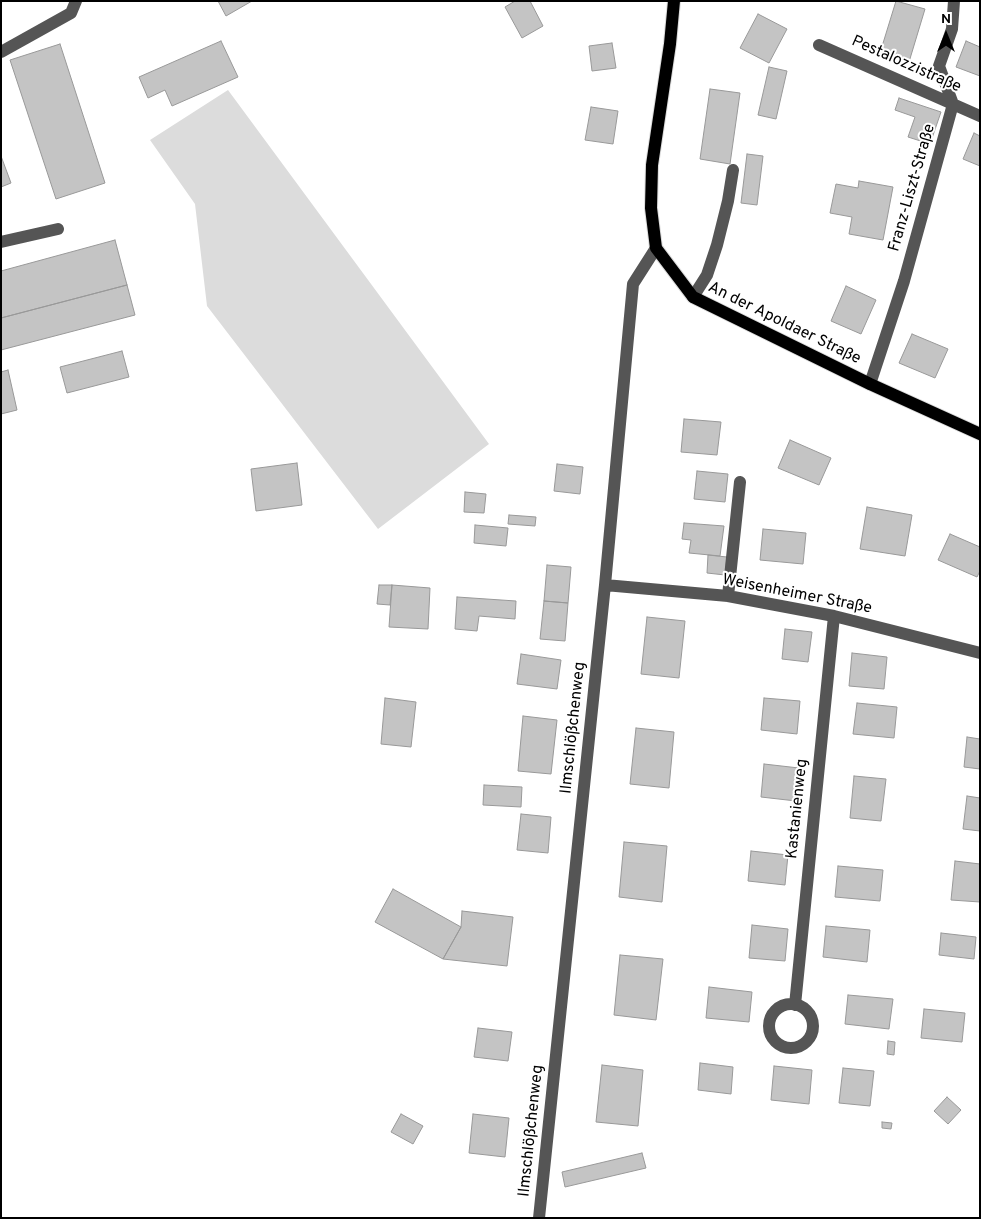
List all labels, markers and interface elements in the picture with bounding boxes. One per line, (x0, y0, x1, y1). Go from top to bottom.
north arrow (921, 10, 971, 60)
text: N (941, 11, 951, 28)
street label: Pestalozzistraße (848, 32, 964, 98)
street label: Franz-Liszt-Straße (886, 122, 940, 254)
street label: An der Apoldaer Straße (704, 279, 864, 369)
street label: Weisenheimer Straße (721, 571, 873, 619)
street label: Ilmschlößchenweg (558, 661, 590, 795)
street label: Kastanienweg (783, 758, 813, 860)
street label: Ilmschlößchenweg (516, 1064, 548, 1198)

